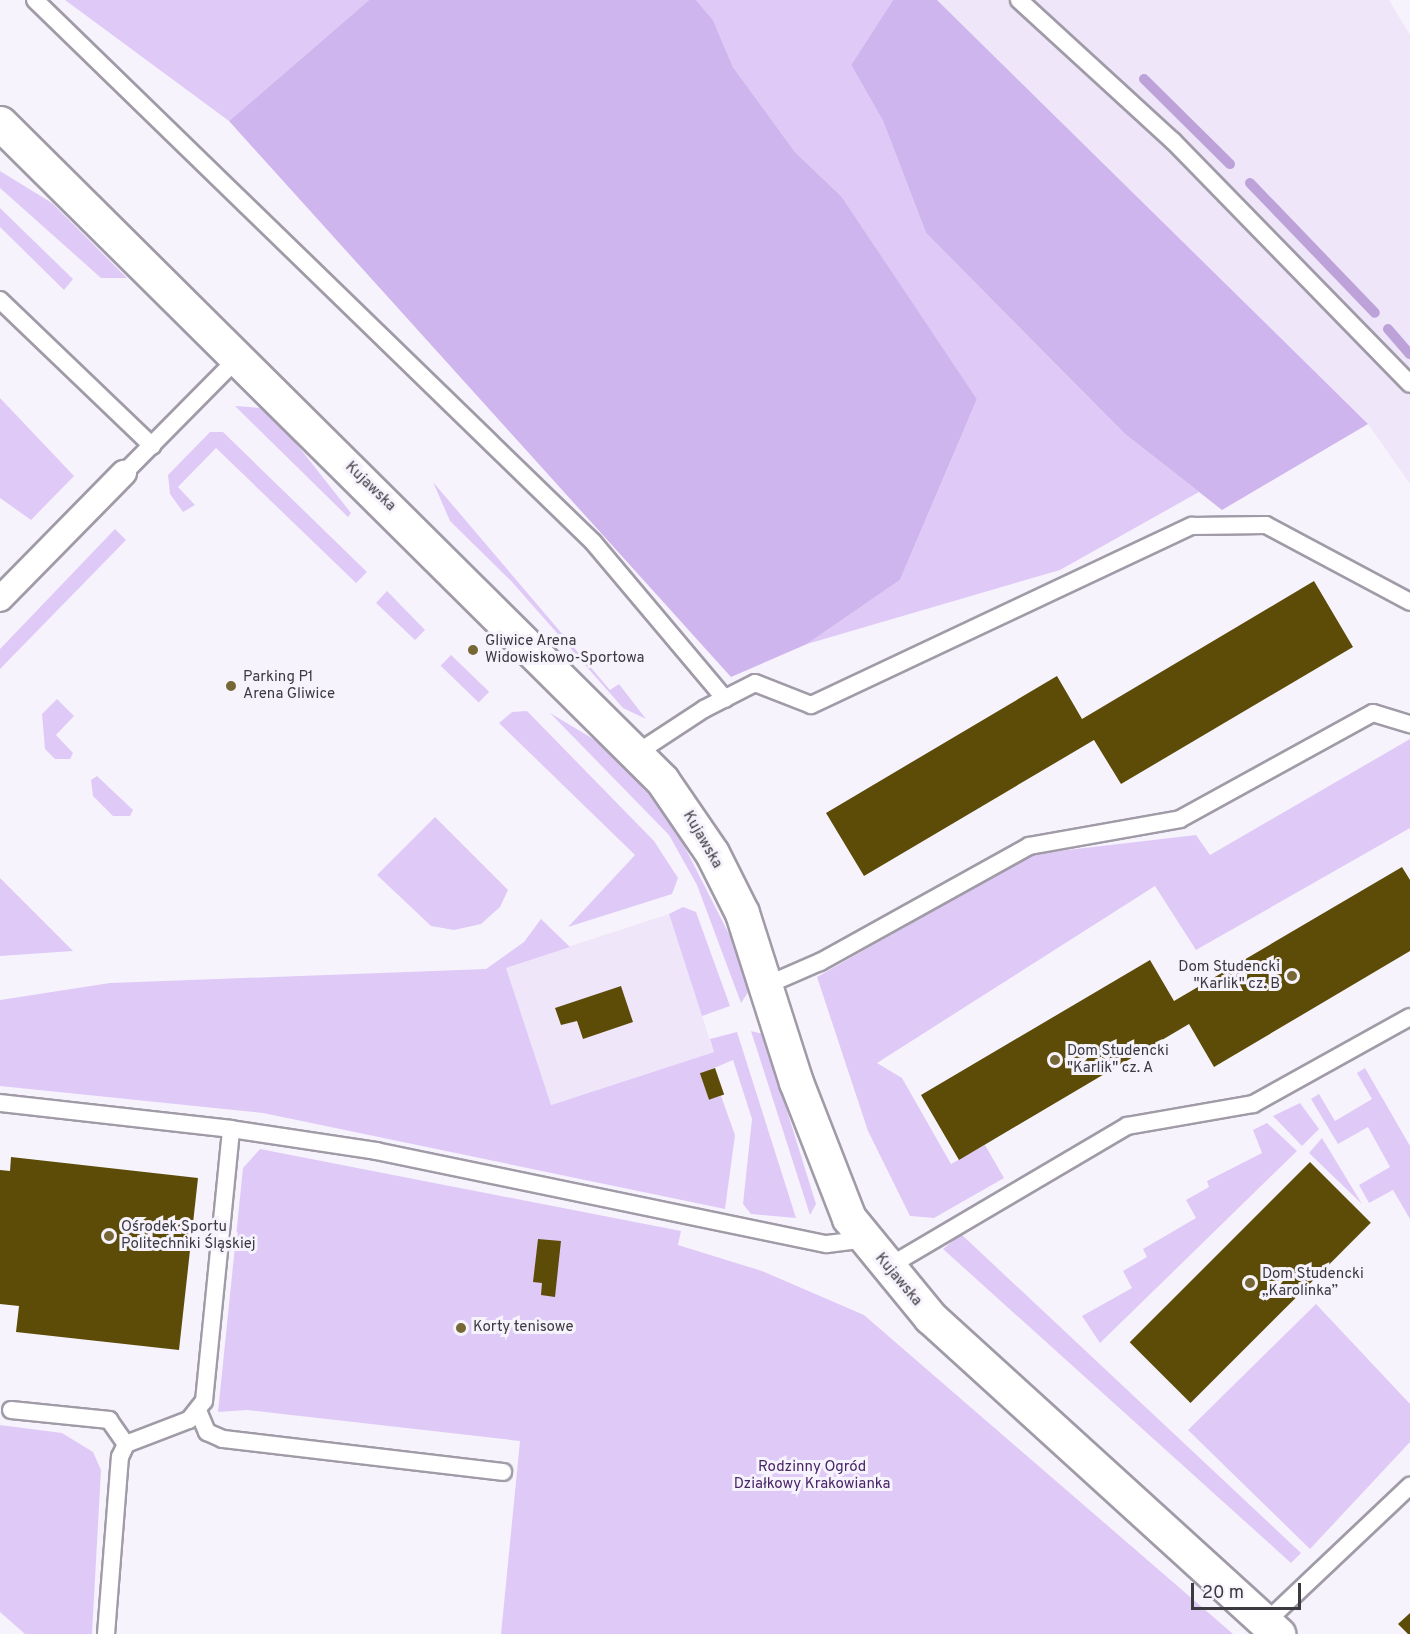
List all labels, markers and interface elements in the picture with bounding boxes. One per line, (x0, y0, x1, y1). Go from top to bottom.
street label: Kujawska (341, 458, 399, 516)
place label: Gliwice Arena Widowiskowo-Sportowa (485, 632, 644, 667)
marker: Gliwice Arena Widowiskowo-Sportowa (466, 643, 480, 657)
place label: Parking P1 Arena Gliwice (243, 668, 335, 703)
marker: Parking P1 Arena Gliwice (224, 679, 238, 693)
street label: Kujawska (678, 808, 726, 872)
place label: Dom Studencki "Karlik" cz. B (1178, 958, 1280, 993)
marker: Dom Studencki "Karlik" cz. B (1285, 969, 1299, 983)
place label: Dom Studencki "Karlik" cz. A (1067, 1042, 1169, 1077)
marker: Dom Studencki "Karlik" cz. A (1048, 1053, 1062, 1067)
place label: Ośrodek Sportu Politechniki Śląskiej (121, 1218, 256, 1253)
marker: Ośrodek Sportu Politechniki Śląskiej (102, 1229, 116, 1243)
street label: Kujawska (871, 1250, 925, 1310)
place label: Dom Studencki „Karolinka” (1262, 1265, 1364, 1300)
marker: Dom Studencki „Karolinka” (1243, 1276, 1257, 1290)
place label: Korty tenisowe (473, 1319, 573, 1337)
marker: Korty tenisowe (454, 1321, 468, 1335)
park label: Rodzinny Ogród Działkowy Krakowianka (734, 1458, 890, 1493)
scale bar (1194, 1571, 1304, 1609)
text: 20 m (1202, 1582, 1244, 1605)

